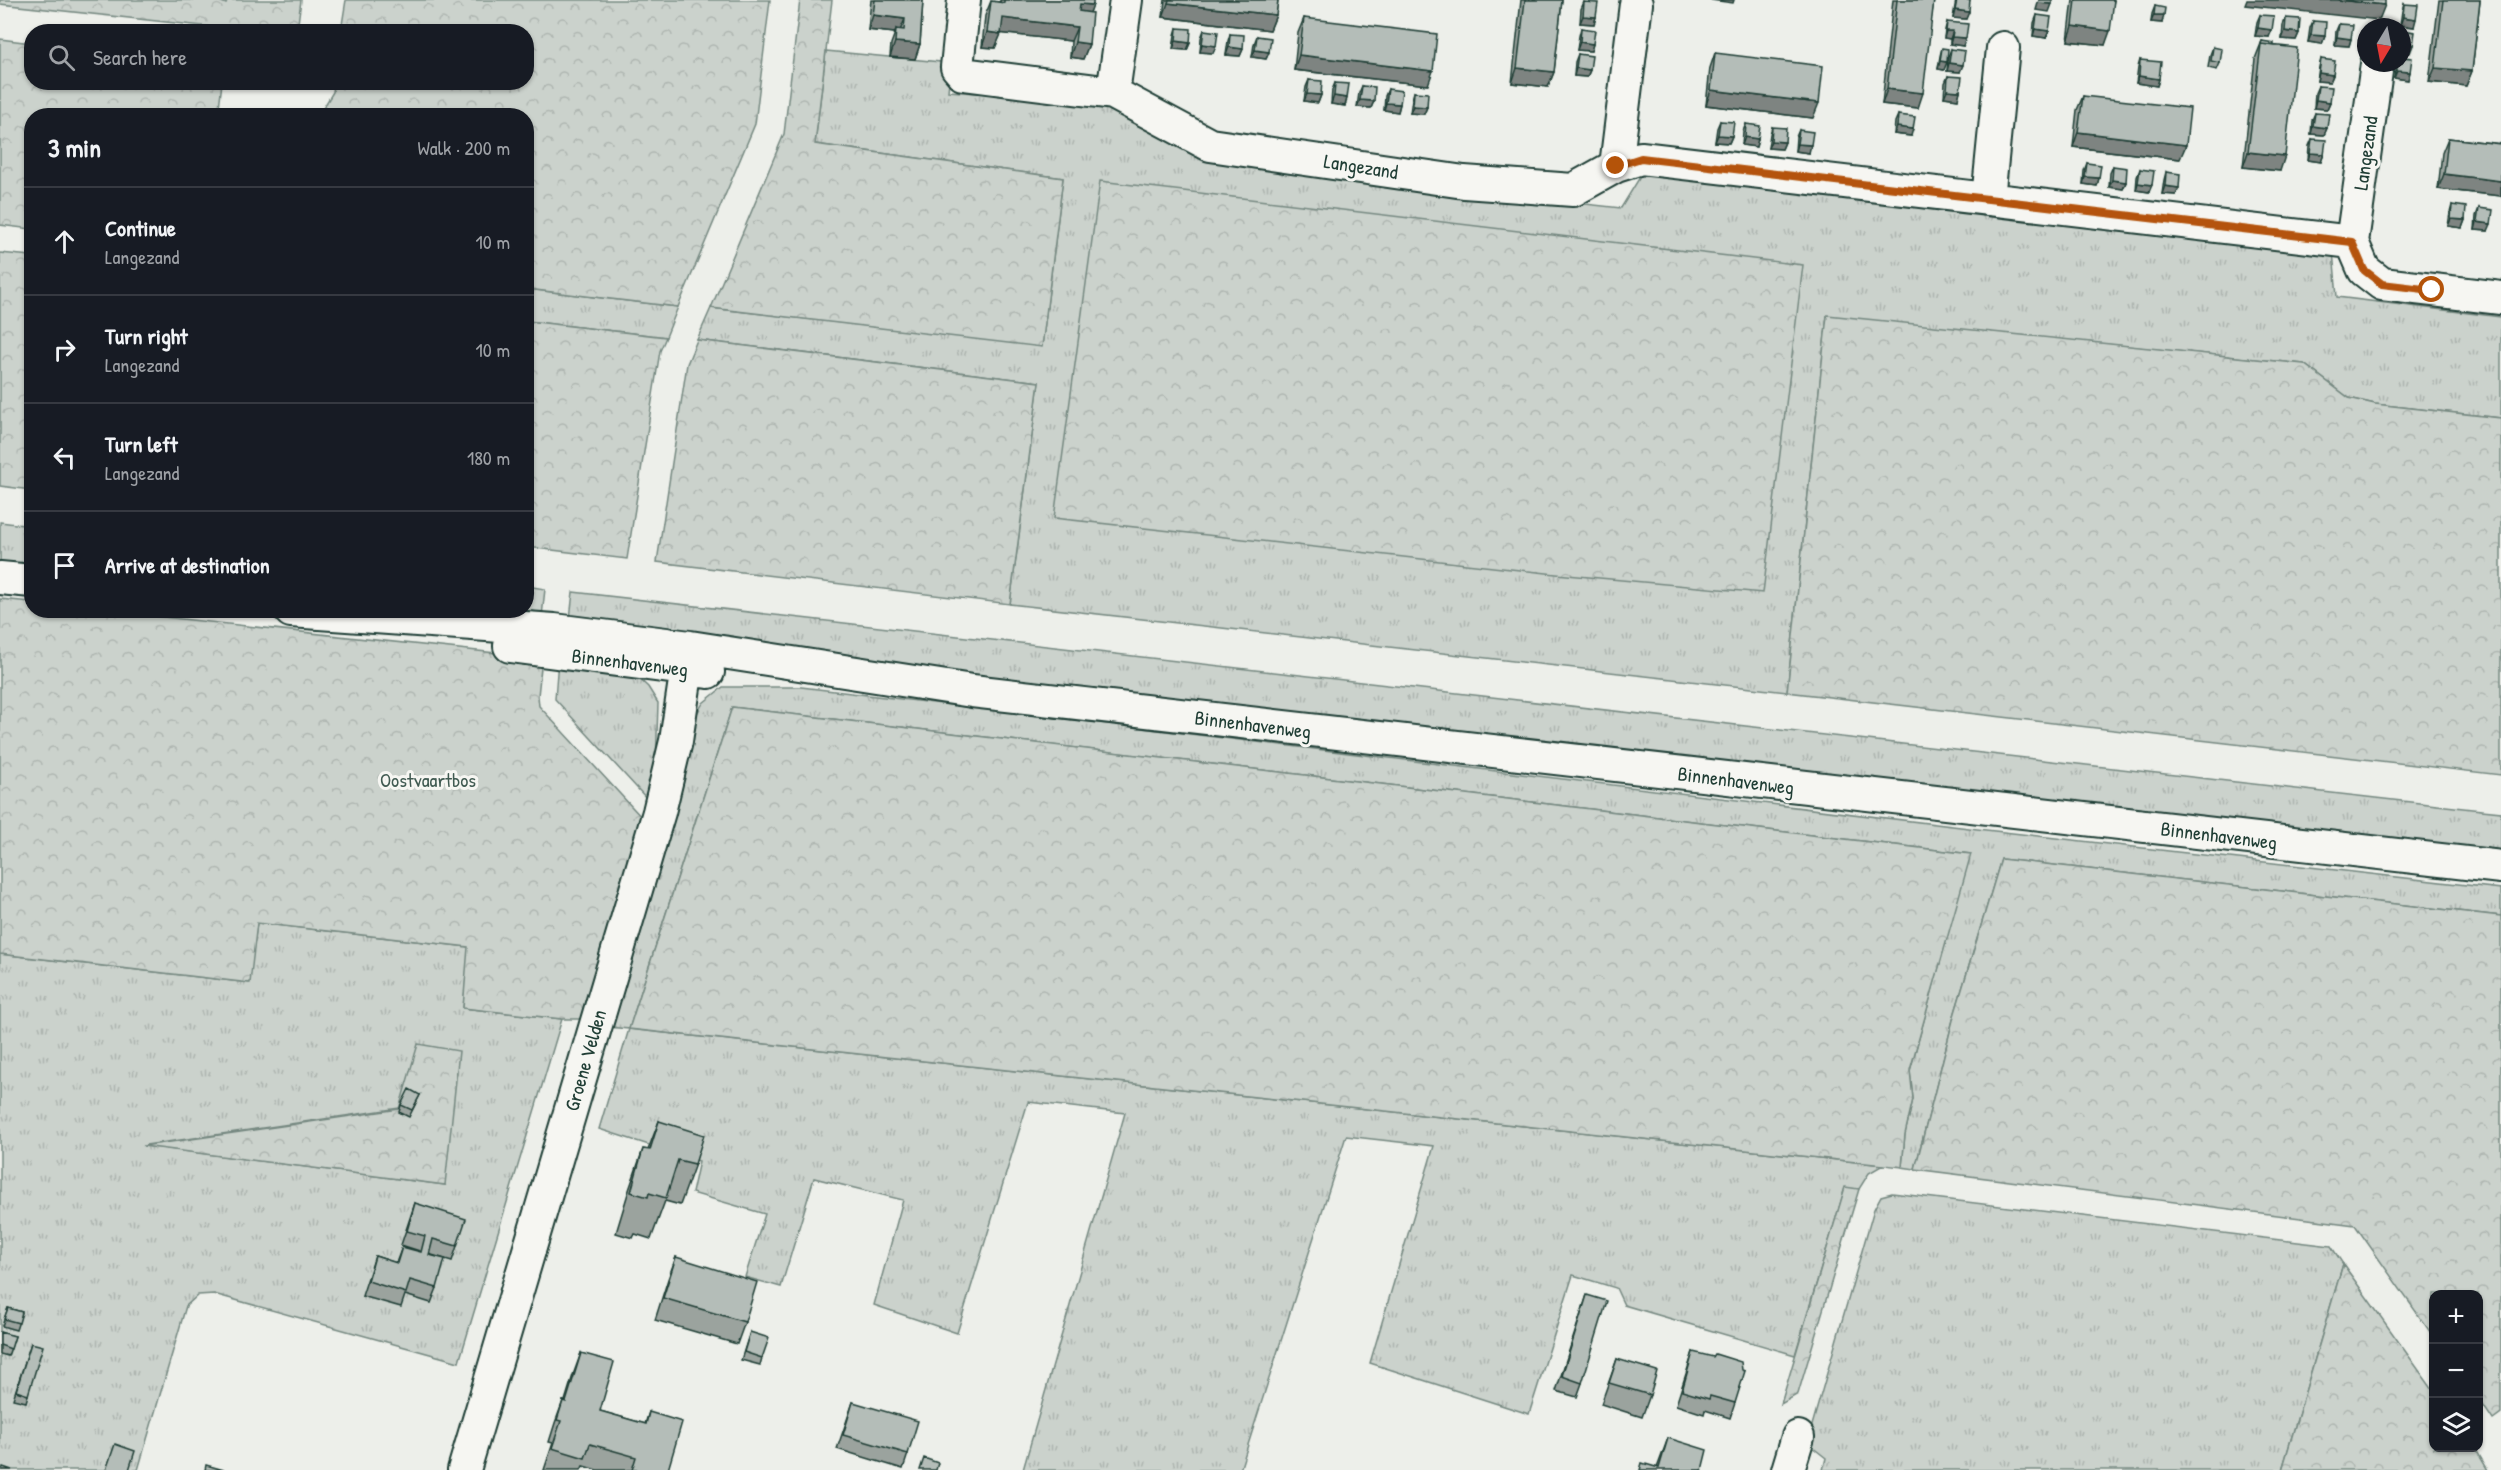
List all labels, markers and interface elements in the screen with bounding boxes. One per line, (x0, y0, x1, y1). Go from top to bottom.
north arrow (2357, 18, 2411, 72)
search box (24, 24, 534, 90)
icon: search (45, 41, 78, 74)
text: Search here (93, 42, 187, 72)
street label: Langezand (2346, 114, 2384, 192)
text: 3 min (48, 130, 101, 165)
text: Walk · 200 m (418, 134, 510, 161)
street label: Langezand (1322, 147, 1400, 185)
route end (1602, 152, 1628, 178)
text: Continue (105, 213, 176, 243)
icon: ahead (48, 225, 81, 258)
text: 10 m (476, 228, 510, 255)
text: Langezand (105, 243, 179, 270)
route start (2418, 276, 2444, 302)
text: Turn right (105, 321, 188, 351)
icon: right (48, 333, 81, 366)
text: 10 m (476, 336, 510, 363)
text: Langezand (105, 351, 179, 378)
text: Turn left (105, 429, 178, 459)
icon: left (48, 441, 81, 474)
text: 180 m (467, 444, 510, 471)
text: Langezand (105, 459, 179, 486)
icon: arrive (48, 549, 81, 582)
text: Arrive at destination (105, 550, 270, 580)
street label: Binnenhavenweg (570, 641, 690, 683)
street label: Binnenhavenweg (1193, 703, 1313, 745)
street label: Binnenhavenweg (1676, 759, 1796, 801)
park label: Oostvaartbos (380, 766, 476, 793)
street label: Binnenhavenweg (2159, 814, 2279, 856)
street label: Groene Velden (558, 1006, 612, 1114)
map controls (2429, 1290, 2483, 1452)
button: + (2429, 1290, 2483, 1344)
button: − (2429, 1344, 2483, 1398)
button: layers (2429, 1398, 2483, 1452)

